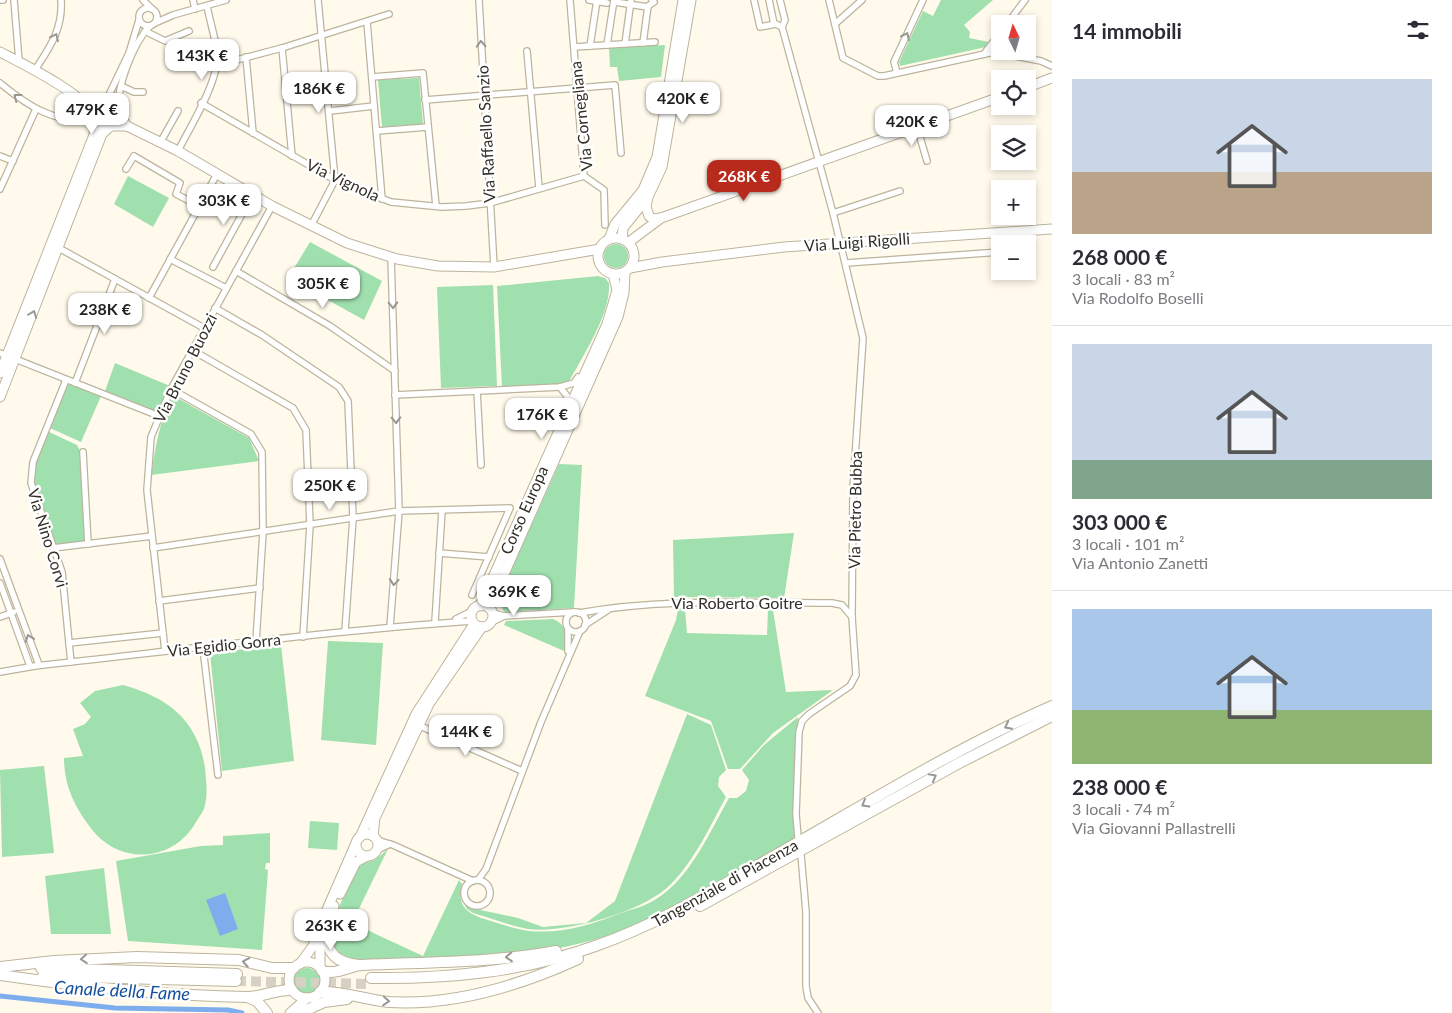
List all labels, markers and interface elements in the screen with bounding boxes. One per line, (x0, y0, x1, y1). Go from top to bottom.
north arrow (991, 15, 1036, 60)
map controls (991, 15, 1036, 280)
icon: filters (1404, 16, 1432, 44)
text: 14 immobili (1072, 18, 1182, 43)
one-way arrow (900, 32, 910, 41)
one-way arrow (49, 33, 59, 42)
pin: 143K € (161, 38, 243, 81)
one-way arrow (476, 40, 487, 48)
text: 143K € (176, 45, 228, 64)
street label: Via Cornegliana (565, 60, 596, 172)
street label: Via Raffaello Sanzio (472, 65, 499, 203)
button: locate (991, 70, 1036, 115)
pin: 186K € (278, 72, 360, 114)
text: 186K € (293, 78, 345, 97)
pin: 420K € (642, 82, 724, 124)
text: 420K € (657, 88, 709, 107)
pin: 479K € (51, 92, 133, 135)
one-way arrow (14, 94, 23, 102)
text: 479K € (66, 99, 118, 118)
pin: 420K € (871, 104, 953, 147)
text: 420K € (886, 111, 938, 130)
icon: home (1207, 111, 1297, 201)
button: layers (991, 125, 1036, 170)
street label: Via Vignola (303, 154, 383, 205)
pin: 268K € (703, 160, 785, 202)
text: 268K € (718, 166, 770, 185)
button: + (991, 180, 1036, 225)
pin: 303K € (183, 184, 265, 226)
text: 303K € (198, 190, 250, 209)
street label: Via Luigi Rigolli (803, 228, 910, 255)
button: − (991, 235, 1036, 280)
text: 268 000 € (1072, 244, 1167, 269)
pin: 305K € (282, 266, 364, 309)
text: 3 locali · 83 m² (1072, 269, 1175, 288)
text: 305K € (297, 273, 349, 292)
text: Via Rodolfo Boselli (1072, 288, 1204, 307)
pin: 238K € (64, 292, 146, 335)
text: 238K € (79, 299, 131, 318)
one-way arrow (387, 302, 398, 310)
one-way arrow (27, 310, 37, 319)
street label: Via Bruno Buozzi (149, 310, 220, 426)
icon: home (1207, 377, 1297, 467)
pin: 176K € (501, 398, 583, 440)
text: 176K € (516, 404, 568, 423)
one-way arrow (391, 416, 401, 424)
street label: Via Pietro Bubba (844, 451, 865, 569)
street label: Corso Europa (496, 463, 551, 557)
pin: 250K € (289, 468, 371, 511)
text: 250K € (304, 475, 356, 494)
street label: Via Nino Corvi (24, 486, 73, 590)
text: 303 000 € (1072, 509, 1167, 534)
text: 3 locali · 101 m² (1072, 534, 1184, 553)
text: Via Antonio Zanetti (1072, 553, 1208, 572)
pin: 369K € (473, 574, 555, 617)
one-way arrow (388, 579, 399, 587)
text: 369K € (488, 581, 540, 600)
street label: Via Roberto Goitre (671, 593, 803, 612)
street label: Via Egidio Gorra (166, 629, 282, 660)
one-way arrow (25, 634, 35, 642)
icon: home (1207, 642, 1297, 732)
pin: 144K € (425, 714, 507, 757)
one-way arrow (1004, 720, 1013, 730)
text: 144K € (440, 721, 492, 740)
one-way arrow (927, 774, 936, 784)
text: 238 000 € (1072, 774, 1167, 799)
one-way arrow (862, 798, 871, 808)
text: 3 locali · 74 m² (1072, 799, 1175, 818)
text: Via Giovanni Pallastrelli (1072, 818, 1236, 837)
street label: Tangenziale di Piacenza (649, 835, 801, 931)
pin: 263K € (290, 908, 372, 951)
text: 263K € (305, 915, 357, 934)
one-way arrow (505, 952, 513, 963)
one-way arrow (80, 953, 88, 964)
one-way arrow (242, 957, 250, 967)
water label: Canale della Fame (54, 975, 191, 1005)
one-way arrow (382, 995, 390, 1006)

